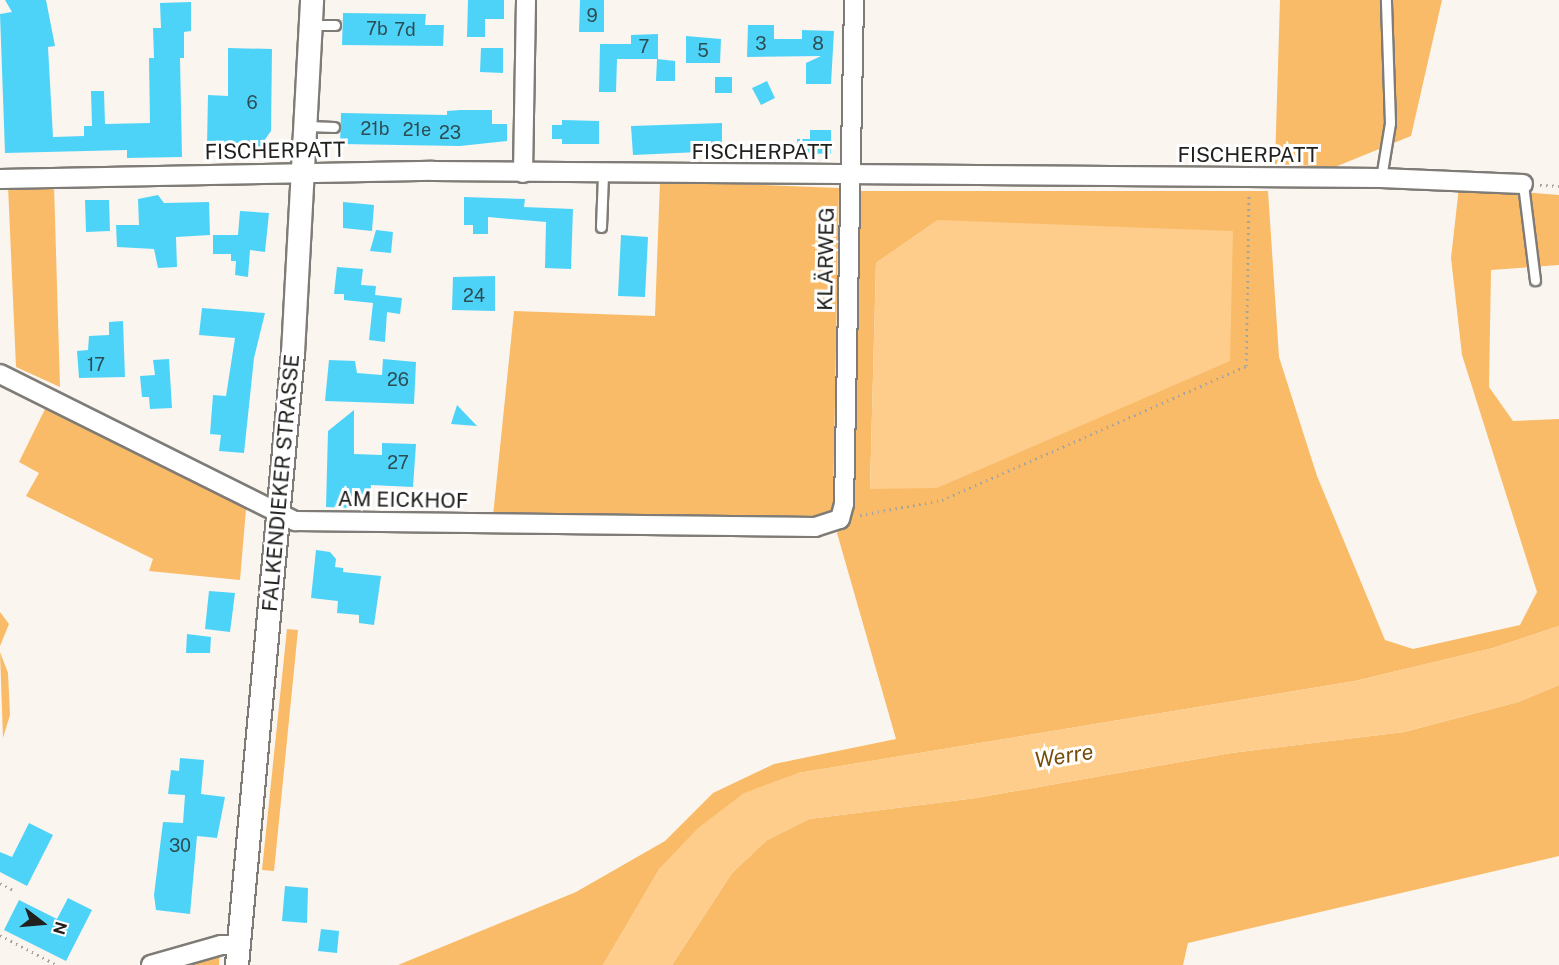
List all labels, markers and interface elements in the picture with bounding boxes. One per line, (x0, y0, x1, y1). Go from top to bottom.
house number: 9 (586, 5, 598, 27)
house number: 7b (366, 18, 388, 40)
house number: 7d (394, 19, 416, 41)
house number: 3 (755, 33, 767, 55)
house number: 8 (812, 33, 824, 55)
house number: 7 (639, 36, 649, 58)
house number: 5 (697, 40, 709, 62)
house number: 6 (246, 92, 258, 114)
house number: 21b (361, 118, 389, 140)
house number: 21e (403, 119, 431, 141)
house number: 23 (439, 122, 461, 144)
street label: FISCHERPATT (204, 137, 346, 165)
street label: FISCHERPATT (692, 139, 832, 165)
street label: FISCHERPATT (1178, 142, 1318, 168)
street label: KLÄRWEG (812, 207, 840, 311)
house number: 24 (463, 285, 485, 307)
street label: FALKENDIEKER STRASSE (257, 353, 305, 613)
house number: 17 (87, 354, 105, 376)
house number: 26 (387, 369, 409, 391)
house number: 27 (387, 452, 409, 474)
street label: AM EICKHOF (338, 486, 468, 514)
water label: Werre (1033, 738, 1095, 774)
house number: 30 (169, 835, 191, 857)
north arrow (12, 893, 72, 953)
text: N (49, 919, 71, 937)

